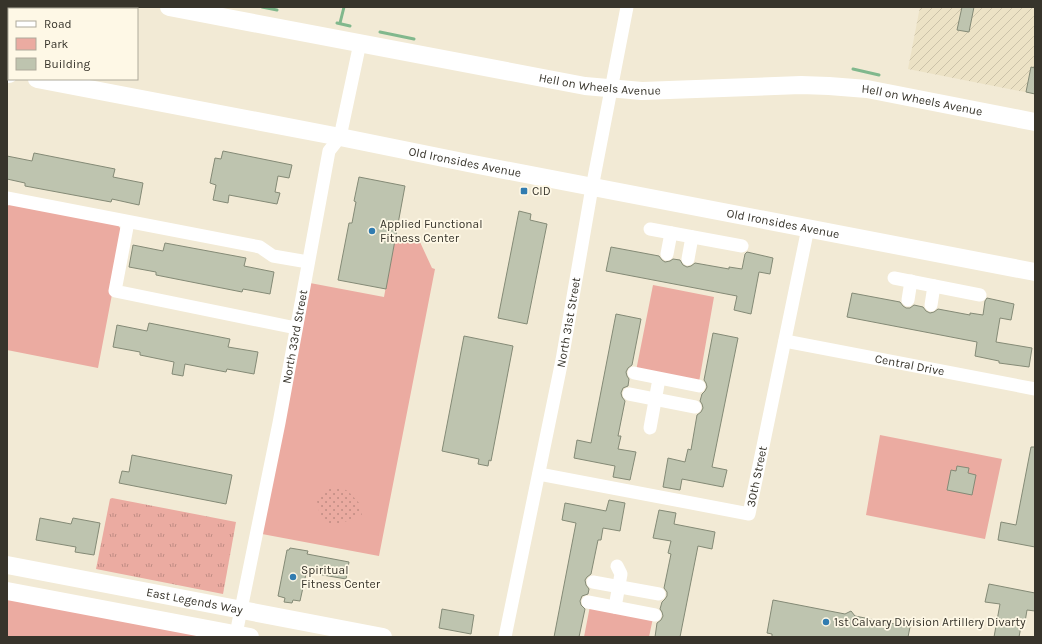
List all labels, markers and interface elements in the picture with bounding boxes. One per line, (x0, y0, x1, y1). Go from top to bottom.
legend (8, 8, 138, 80)
text: Road (44, 17, 72, 31)
text: Park (44, 37, 69, 51)
text: Building (44, 57, 91, 71)
street label: Hell on Wheels Avenue (538, 70, 661, 98)
street label: Hell on Wheels Avenue (861, 82, 984, 119)
street label: Old Ironsides Avenue (407, 144, 523, 180)
place label: CID (532, 184, 551, 198)
marker: CID (519, 186, 529, 196)
street label: Old Ironsides Avenue (726, 206, 841, 241)
place label: Applied Functional Fitness Center (380, 217, 483, 245)
marker: Applied Functional Fitness Center (367, 226, 377, 236)
street label: North 31st Street (554, 276, 583, 369)
street label: North 33rd Street (279, 288, 310, 385)
street label: Central Drive (874, 351, 946, 378)
street label: 30th Street (744, 444, 770, 508)
place label: Spiritual Fitness Center (301, 563, 381, 591)
marker: Spiritual Fitness Center (288, 572, 298, 582)
street label: East Legends Way (145, 585, 244, 617)
place label: 1st Calvary Division Artillery Divarty (834, 615, 1026, 629)
marker: 1st Calvary Division Artillery Divarty (821, 617, 831, 627)

